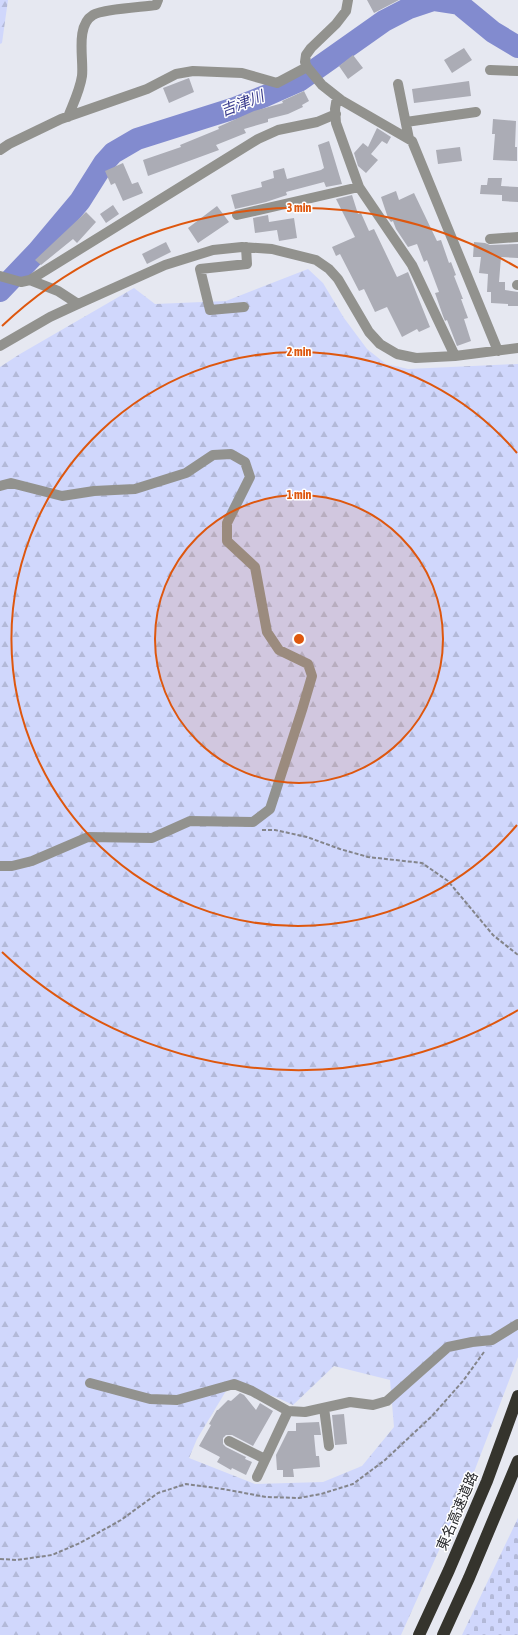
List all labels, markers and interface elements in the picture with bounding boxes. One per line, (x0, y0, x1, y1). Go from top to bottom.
water label: 吉津川 (218, 86, 268, 119)
text: 3 min (287, 201, 311, 215)
text: 2 min (287, 345, 311, 359)
text: 1 min (287, 488, 311, 502)
centre of rings (292, 632, 306, 646)
street label: 東名高速道路 (433, 1469, 481, 1553)

